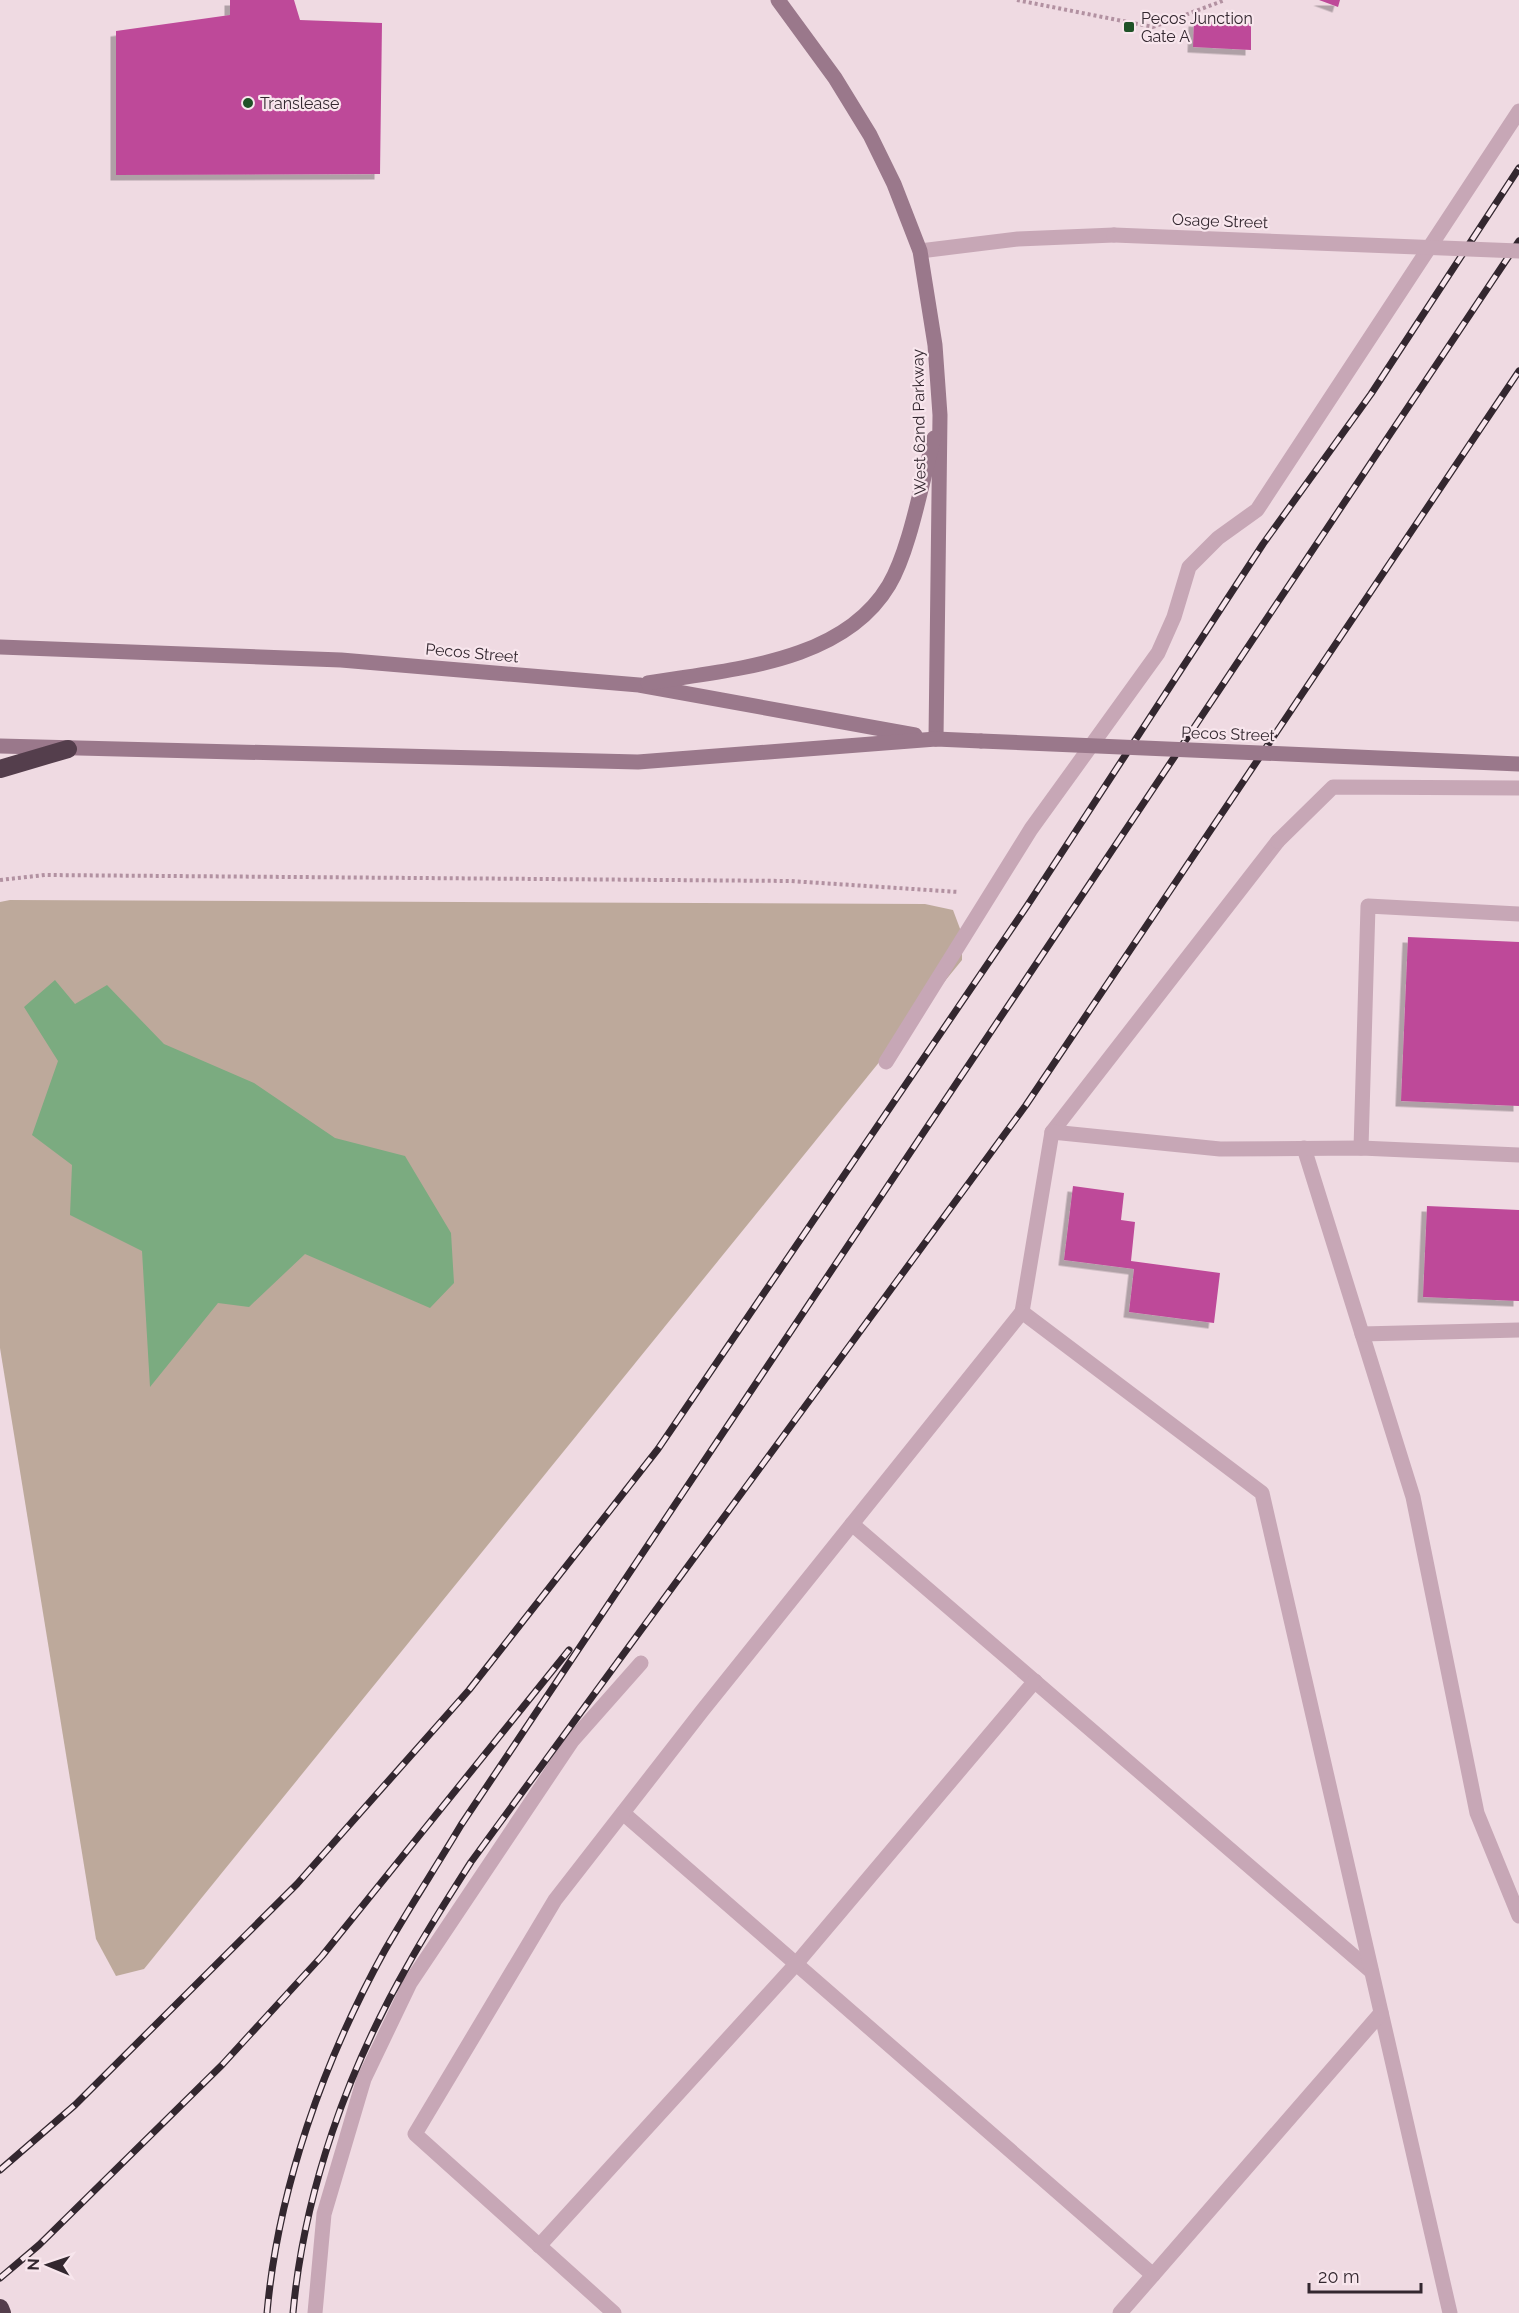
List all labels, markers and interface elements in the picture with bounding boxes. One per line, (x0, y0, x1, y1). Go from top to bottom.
place label: Pecos Junction Gate A (1141, 9, 1253, 46)
marker: Pecos Junction Gate A (1122, 20, 1136, 34)
place label: Translease (260, 94, 339, 113)
marker: Translease (241, 96, 255, 110)
street label: Osage Street (1172, 210, 1269, 232)
street label: West 62nd Parkway (908, 348, 930, 495)
street label: Pecos Street (425, 639, 520, 667)
street label: Pecos Street (1181, 723, 1276, 745)
north arrow (18, 2235, 78, 2295)
scale bar (1309, 2256, 1422, 2294)
text: N (24, 2258, 43, 2271)
text: 20 m (1318, 2266, 1360, 2287)

